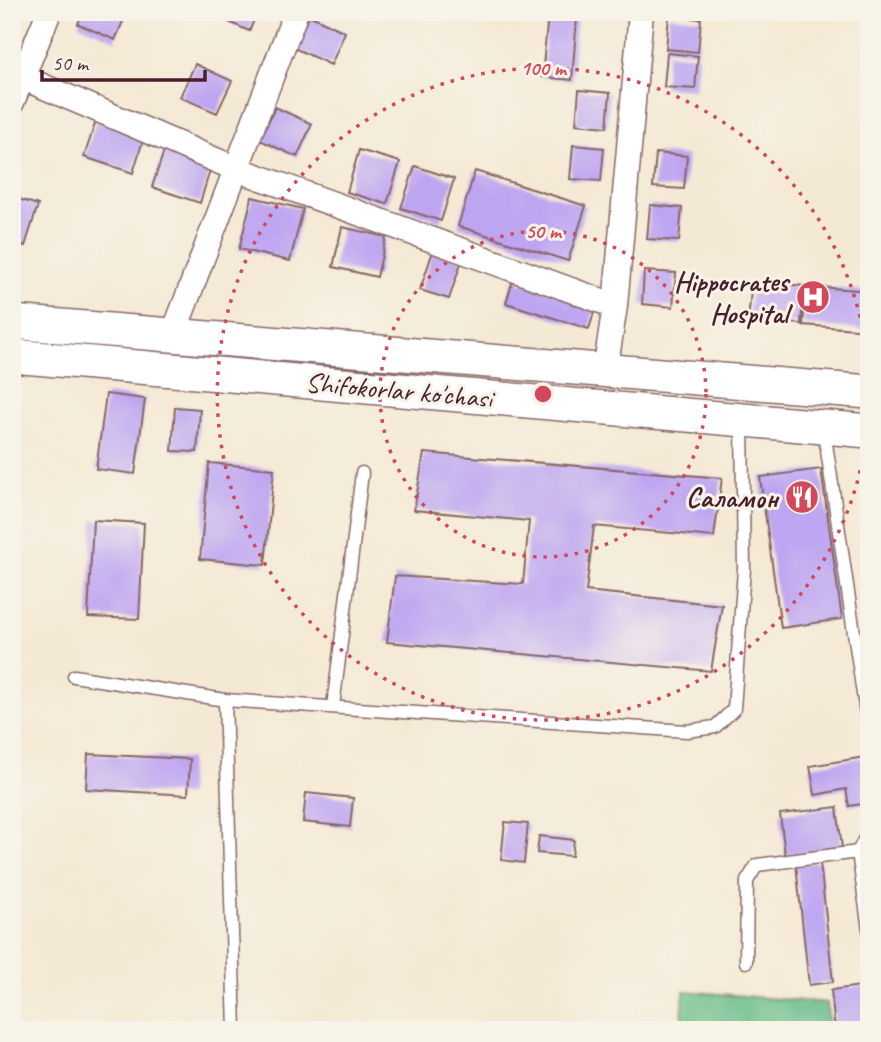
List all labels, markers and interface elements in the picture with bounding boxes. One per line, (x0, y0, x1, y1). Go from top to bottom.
scale bar (42, 38, 205, 82)
text: 50 m (52, 50, 90, 76)
text: 100 m (520, 55, 568, 81)
text: 50 m (525, 218, 563, 244)
place label: Hippocrates Hospital (674, 264, 794, 331)
hospital icon: Hippocrates Hospital (794, 278, 832, 316)
street label: Shifokorlar ko'chasi (304, 364, 498, 416)
centre of rings (531, 382, 555, 406)
restaurant icon: Саламон (783, 478, 821, 516)
place label: Саламон (686, 480, 780, 515)

